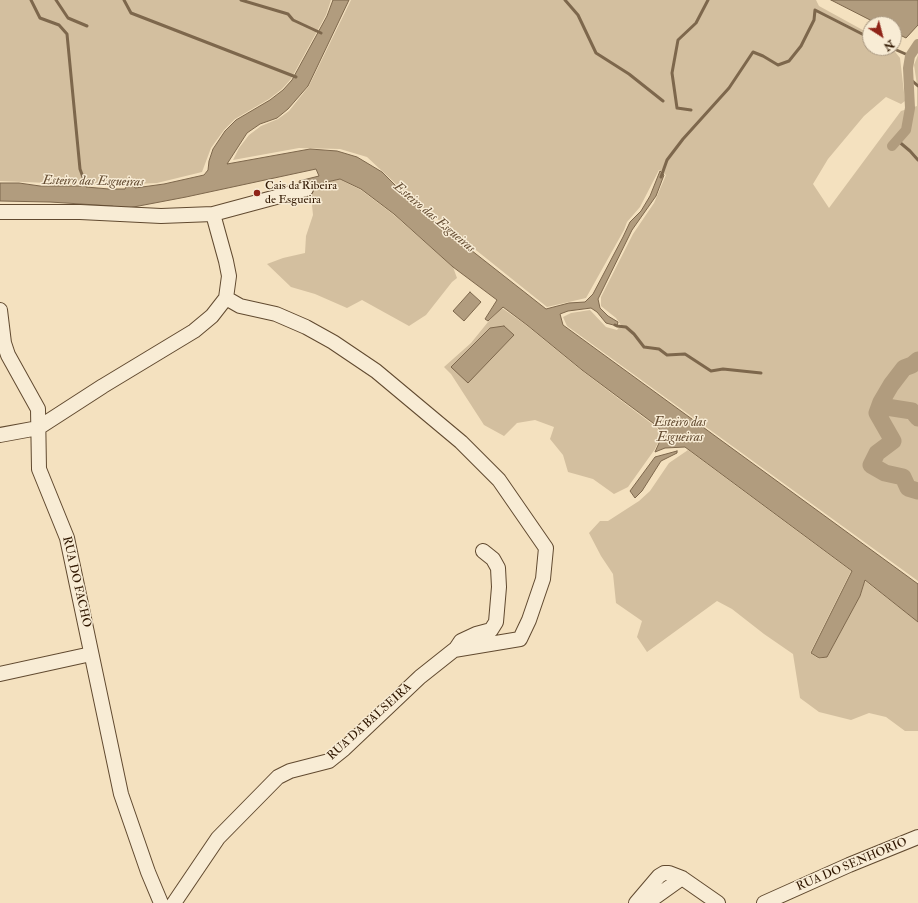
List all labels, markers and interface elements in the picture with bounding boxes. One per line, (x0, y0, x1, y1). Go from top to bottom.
north arrow (862, 16, 902, 56)
text: N (881, 37, 897, 53)
water label: Esteiro das Esgueiras (42, 173, 144, 191)
place label: Cais da Ribeira de Esgueira (265, 179, 337, 207)
water label: Esteiro das Esgueiras (390, 179, 478, 257)
marker: Cais da Ribeira de Esgueira (252, 188, 262, 198)
water label: Esteiro das Esgueiras (654, 415, 706, 446)
street label: RUA DO FACHO (59, 535, 93, 629)
street label: RUA DA BALSEIRA (325, 680, 415, 764)
street label: RUA DO SENHORIO (795, 835, 909, 895)

